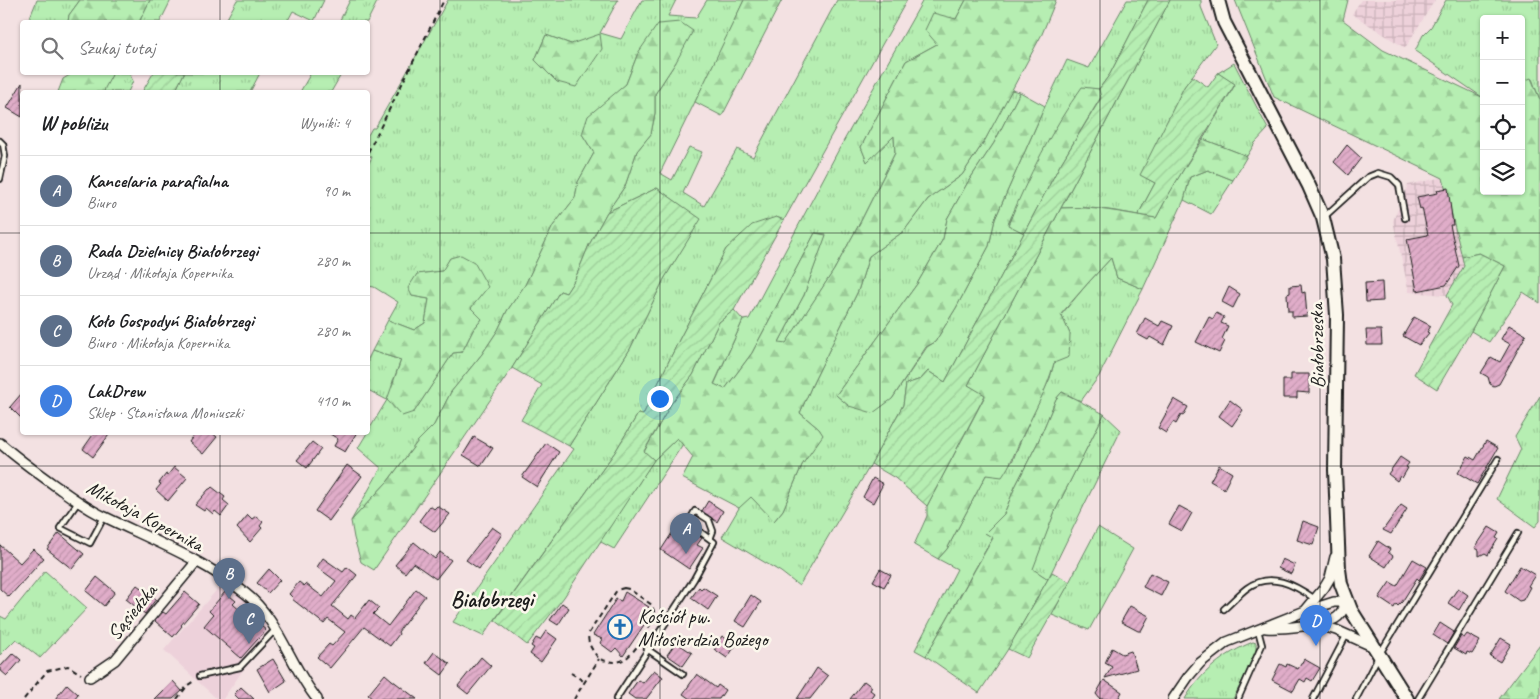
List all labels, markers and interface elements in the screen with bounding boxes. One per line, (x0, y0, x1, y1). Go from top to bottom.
map controls (1480, 15, 1525, 195)
button: + (1480, 15, 1525, 60)
search box (20, 20, 370, 75)
icon: search (38, 34, 66, 62)
text: Szukaj tutaj (78, 36, 155, 60)
button: − (1480, 60, 1525, 105)
button: locate (1480, 105, 1525, 150)
text: W pobliżu (40, 110, 107, 136)
text: Wyniki: 4 (299, 113, 350, 133)
button: layers (1480, 150, 1525, 195)
text: Kancelaria parafialna (87, 169, 228, 193)
text: A (52, 181, 60, 201)
text: 90 m (323, 181, 350, 201)
text: Biuro (87, 193, 116, 213)
text: Rada Dzielnicy Białobrzegi (87, 239, 258, 263)
text: B (52, 251, 60, 271)
text: 280 m (316, 251, 350, 271)
text: Urząd · Mikołaja Kopernika (87, 263, 233, 283)
street label: Białobrzeska (1304, 302, 1330, 389)
text: Koło Gospodyń Białobrzegi (87, 309, 254, 333)
text: C (52, 321, 60, 341)
text: 280 m (316, 321, 350, 341)
text: Biuro · Mikołaja Kopernika (87, 333, 229, 353)
text: LakDrew (87, 379, 145, 403)
your location (647, 386, 673, 412)
text: D (51, 391, 61, 411)
text: 410 m (316, 391, 350, 411)
text: Sklep · Stanisława Moniuszki (87, 403, 243, 423)
street label: Mikołaja Kopernika (82, 475, 209, 558)
pin: A (670, 513, 702, 554)
pin: B (213, 558, 245, 599)
street label: Sąsiedzka (102, 577, 163, 645)
district label: Białobrzegi (451, 586, 536, 614)
pin: C (233, 603, 265, 644)
place label: Kościół pw. Miłosierdzia Bożego (638, 604, 769, 652)
pin: D (1300, 605, 1332, 646)
church icon: Kościół pw. Miłosierdzia Bożego (607, 614, 633, 640)

